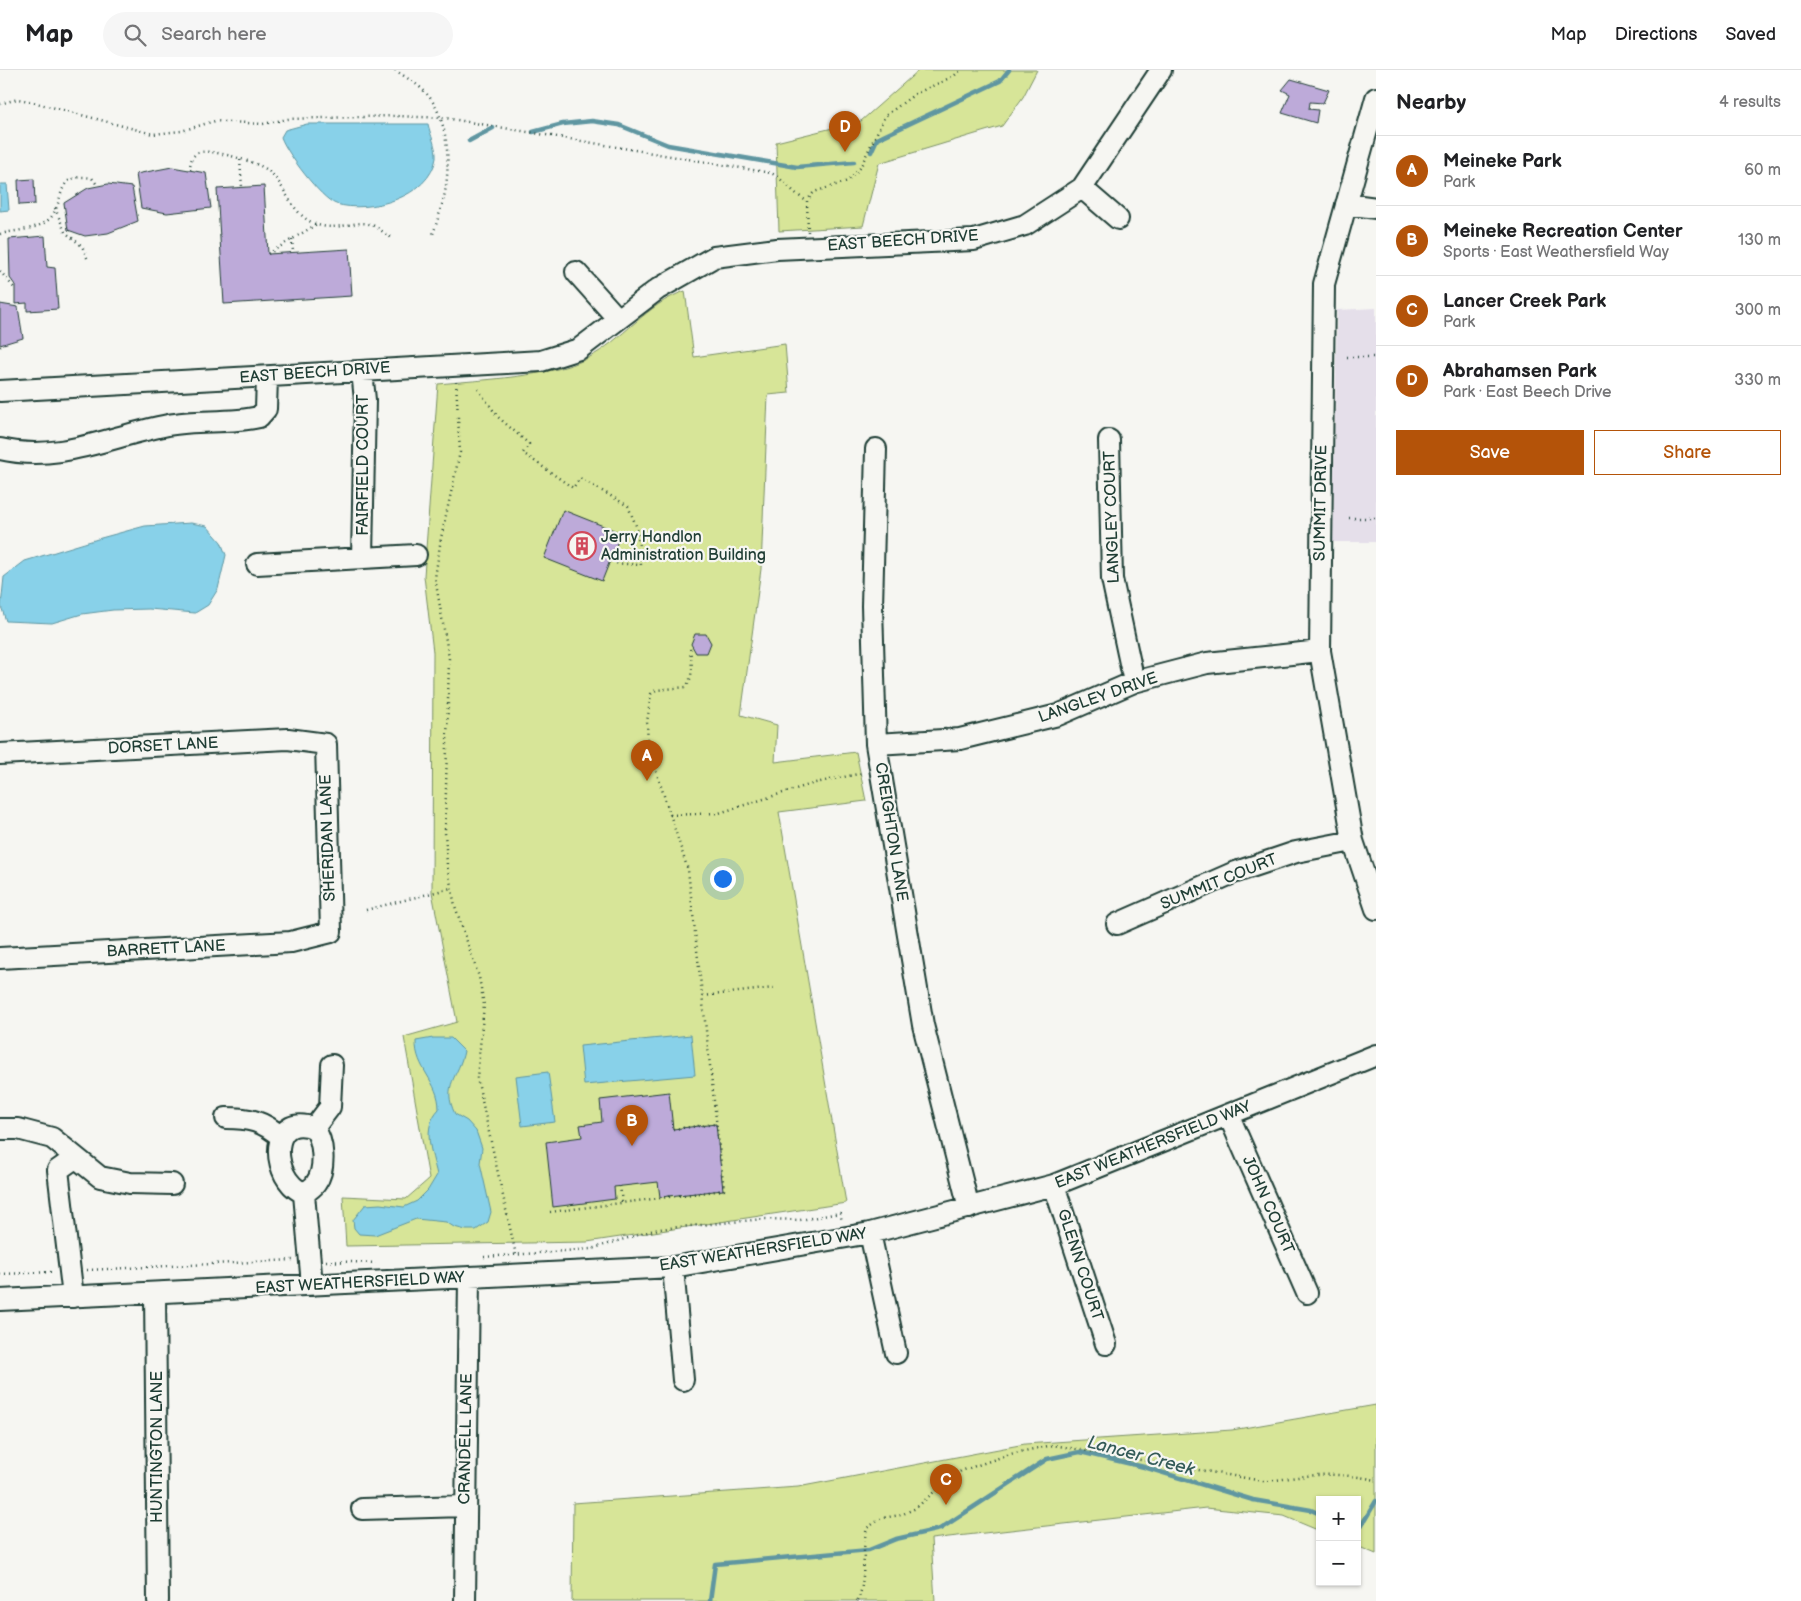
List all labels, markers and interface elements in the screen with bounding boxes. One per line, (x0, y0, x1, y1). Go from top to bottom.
search box (103, 12, 453, 57)
text: Map (25, 20, 73, 49)
icon: search (121, 21, 149, 49)
text: Search here (161, 23, 267, 46)
text: Map (1551, 24, 1587, 45)
text: Directions (1615, 24, 1697, 45)
text: Saved (1725, 24, 1776, 45)
text: Nearby (1396, 90, 1466, 115)
text: 4 results (1719, 93, 1781, 112)
pin: D (829, 111, 861, 152)
text: Meineke Park (1443, 150, 1562, 173)
text: A (1407, 161, 1417, 180)
text: 60 m (1744, 161, 1781, 180)
text: Park (1443, 173, 1475, 192)
text: Meineke Recreation Center (1443, 220, 1683, 243)
street label: EAST BEECH DRIVE (827, 226, 979, 256)
text: B (1406, 231, 1418, 250)
text: 130 m (1738, 231, 1781, 250)
text: Sports · East Weathersfield Way (1443, 243, 1669, 262)
text: Lancer Creek Park (1443, 290, 1606, 313)
text: C (1406, 301, 1418, 320)
text: 300 m (1735, 301, 1781, 320)
text: Park (1443, 313, 1475, 332)
street label: EAST BEECH DRIVE (239, 358, 391, 388)
text: Abrahamsen Park (1443, 360, 1597, 383)
text: D (1406, 371, 1418, 390)
text: 330 m (1734, 371, 1781, 390)
text: Park · East Beech Drive (1443, 383, 1612, 402)
street label: FAIRFIELD COURT (354, 394, 373, 536)
button: Save (1396, 430, 1584, 475)
button: Share (1594, 430, 1781, 475)
street label: SUMMIT DRIVE (1310, 445, 1332, 561)
street label: LANGLEY COURT (1100, 450, 1124, 584)
place label: Jerry Handlon Administration Building (601, 528, 766, 565)
building icon: Jerry Handlon Administration Building (567, 531, 597, 561)
street label: LANGLEY DRIVE (1036, 669, 1160, 727)
street label: DORSET LANE (107, 734, 219, 758)
pin: A (631, 740, 663, 781)
street label: CREIGHTON LANE (871, 761, 911, 903)
street label: SHERIDAN LANE (316, 774, 340, 902)
street label: SUMMIT COURT (1158, 850, 1280, 914)
your location (710, 866, 736, 892)
street label: BARRETT LANE (106, 936, 226, 962)
street label: EAST WEATHERSFIELD WAY (1052, 1097, 1254, 1193)
pin: B (616, 1105, 648, 1146)
street label: JOHN COURT (1238, 1153, 1298, 1257)
street label: GLENN COURT (1053, 1207, 1107, 1324)
street label: EAST WEATHERSFIELD WAY (658, 1224, 869, 1276)
street label: EAST WEATHERSFIELD WAY (255, 1268, 466, 1298)
street label: HUNTINGTON LANE (148, 1371, 167, 1523)
street label: CRANDELL LANE (455, 1373, 477, 1505)
water label: Lancer Creek (1085, 1432, 1198, 1481)
pin: C (930, 1464, 962, 1505)
map controls (1316, 1496, 1361, 1586)
button: + (1316, 1496, 1361, 1541)
button: − (1316, 1541, 1361, 1586)

